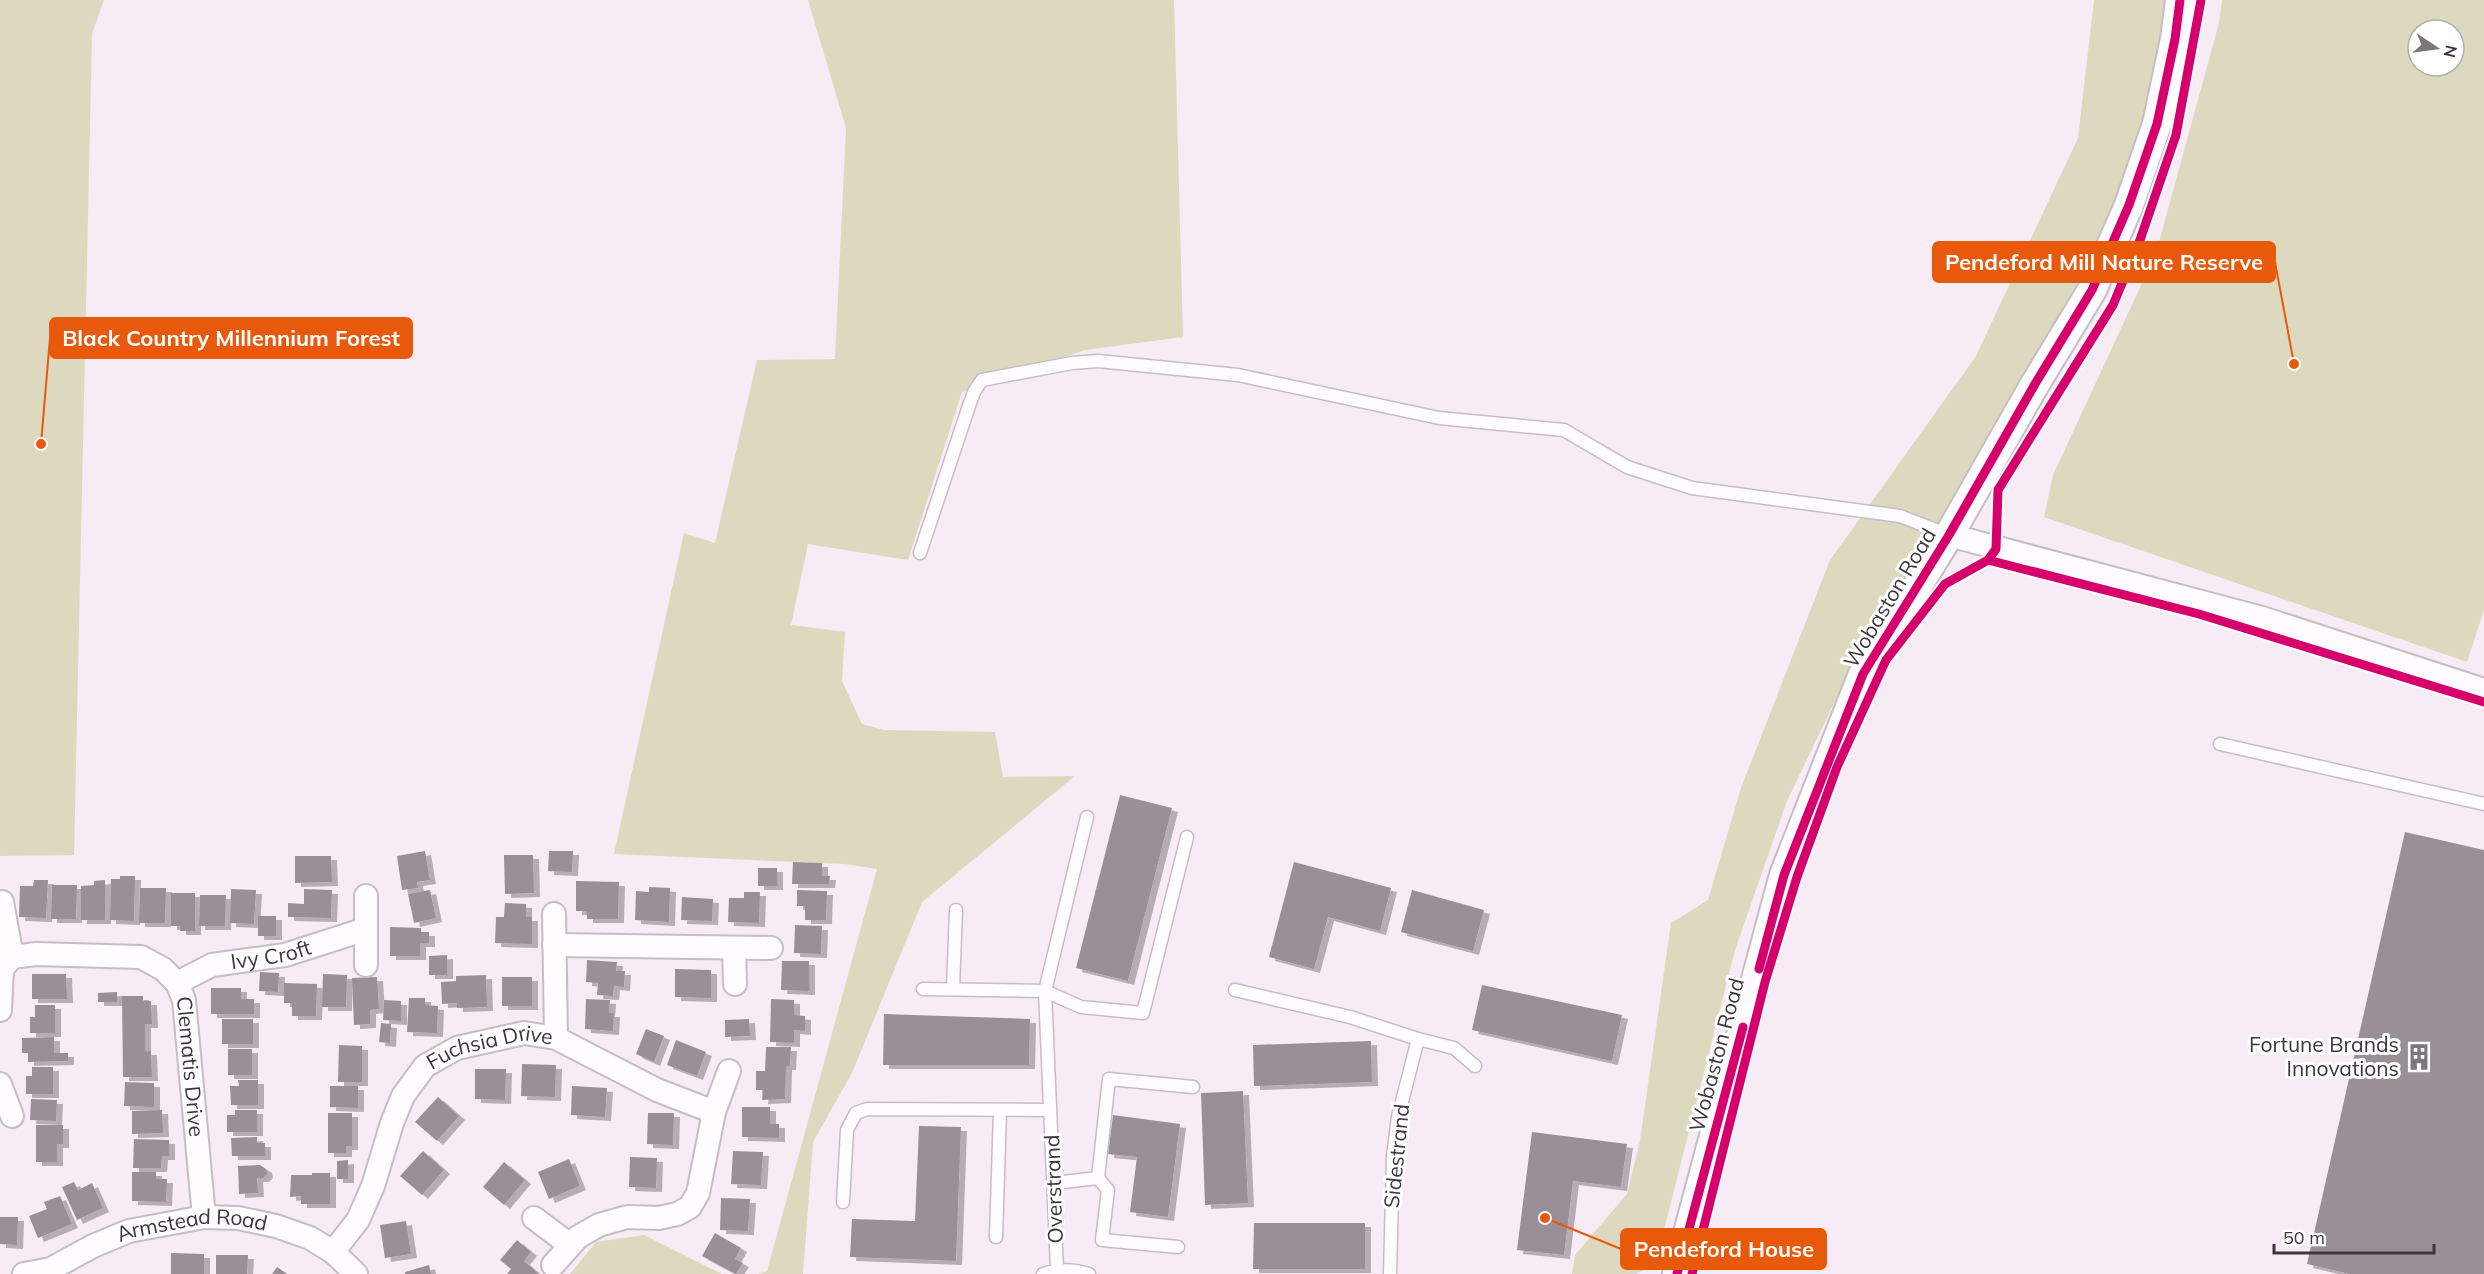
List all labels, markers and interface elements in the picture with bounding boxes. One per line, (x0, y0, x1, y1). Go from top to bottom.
north arrow (2406, 18, 2466, 78)
text: N (2440, 43, 2462, 60)
callout: Pendeford Mill Nature Reserve (1933, 242, 2275, 282)
text: Pendeford Mill Nature Reserve (1945, 248, 2263, 276)
callout: Black Country Millennium Forest (50, 318, 412, 358)
text: Black Country Millennium Forest (62, 324, 400, 352)
street label: Wobaston Road (1837, 523, 1941, 672)
street label: Ivy Croft (229, 934, 314, 974)
street label: Wobaston Road (1683, 975, 1749, 1134)
street label: Clematis Drive (172, 995, 211, 1138)
street label: Fuchsia Drive (421, 1019, 555, 1075)
place label: Fortune Brands Innovations (2249, 1031, 2399, 1081)
building icon: Fortune Brands Innovations (2404, 1042, 2434, 1072)
street label: Sidestrand (1378, 1102, 1414, 1209)
street label: Overstrand (1038, 1134, 1068, 1244)
street label: Armstead Road (112, 1203, 270, 1247)
scale bar (2274, 1217, 2434, 1255)
text: 50 m (2283, 1226, 2325, 1249)
callout: Pendeford House (1621, 1229, 1826, 1269)
text: Pendeford House (1634, 1235, 1814, 1263)

